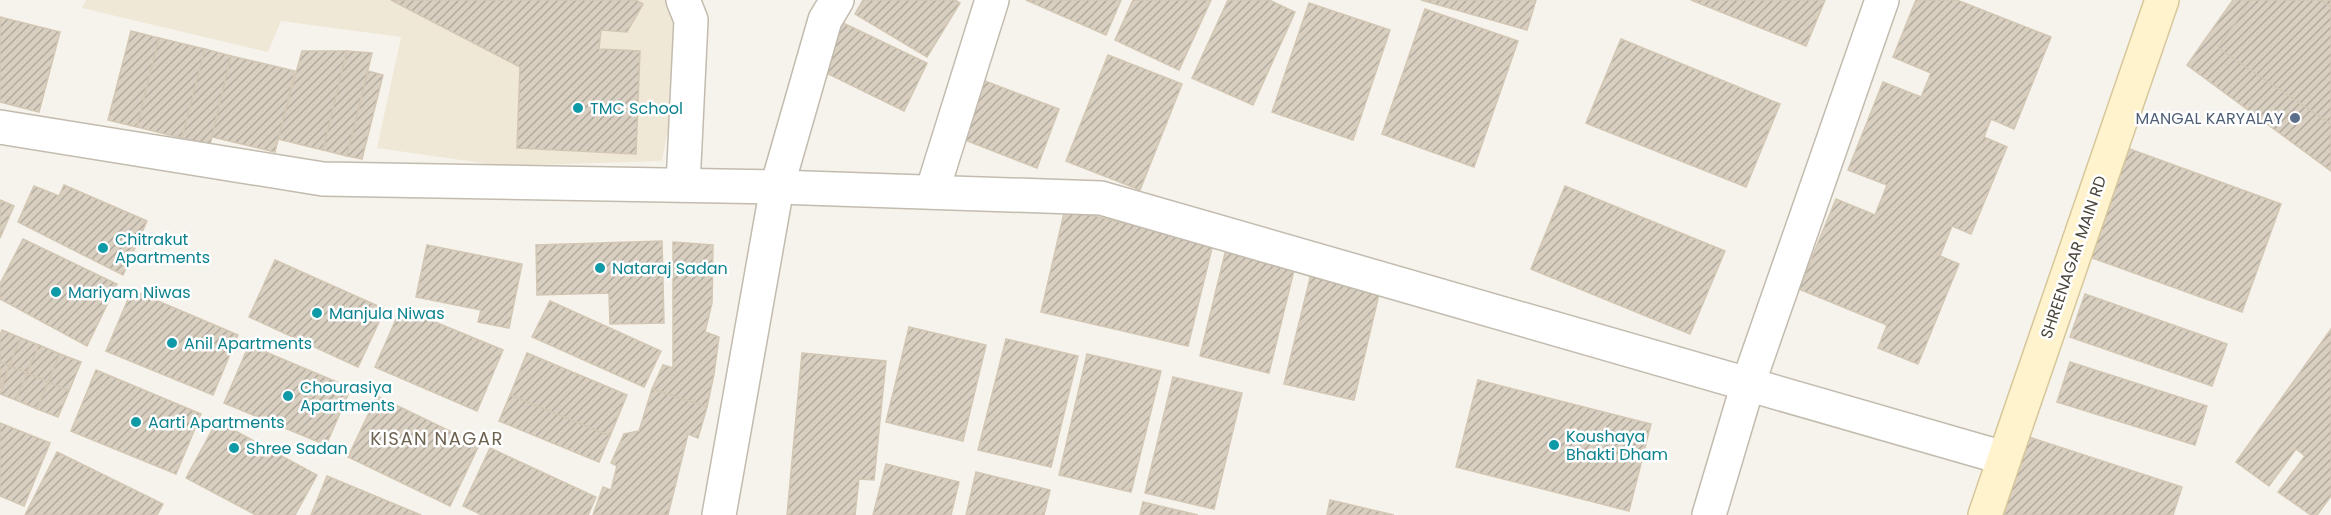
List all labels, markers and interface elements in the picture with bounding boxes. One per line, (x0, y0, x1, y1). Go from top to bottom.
place label: TMC School (590, 97, 683, 120)
marker: TMC School (571, 101, 585, 115)
place label: MANGAL KARYALAY (2136, 107, 2284, 130)
marker: MANGAL KARYALAY (2288, 111, 2302, 125)
street label: SHREENAGAR MAIN RD (2035, 173, 2112, 342)
place label: Chitrakut Apartments (115, 228, 210, 269)
marker: Chitrakut Apartments (96, 241, 110, 255)
place label: Nataraj Sadan (612, 257, 728, 280)
marker: Nataraj Sadan (593, 261, 607, 275)
place label: Mariyam Niwas (68, 281, 191, 304)
marker: Mariyam Niwas (49, 285, 63, 299)
place label: Manjula Niwas (329, 302, 445, 325)
marker: Manjula Niwas (310, 306, 324, 320)
place label: Anil Apartments (184, 332, 312, 355)
marker: Anil Apartments (165, 336, 179, 350)
place label: Chourasiya Apartments (300, 376, 395, 417)
marker: Chourasiya Apartments (281, 389, 295, 403)
place label: Aarti Apartments (148, 411, 285, 434)
marker: Aarti Apartments (129, 415, 143, 429)
place label: Koushaya Bhakti Dham (1566, 425, 1668, 466)
district label: KISAN NAGAR (370, 426, 504, 451)
place label: Shree Sadan (246, 437, 348, 460)
marker: Koushaya Bhakti Dham (1547, 438, 1561, 452)
marker: Shree Sadan (227, 441, 241, 455)

